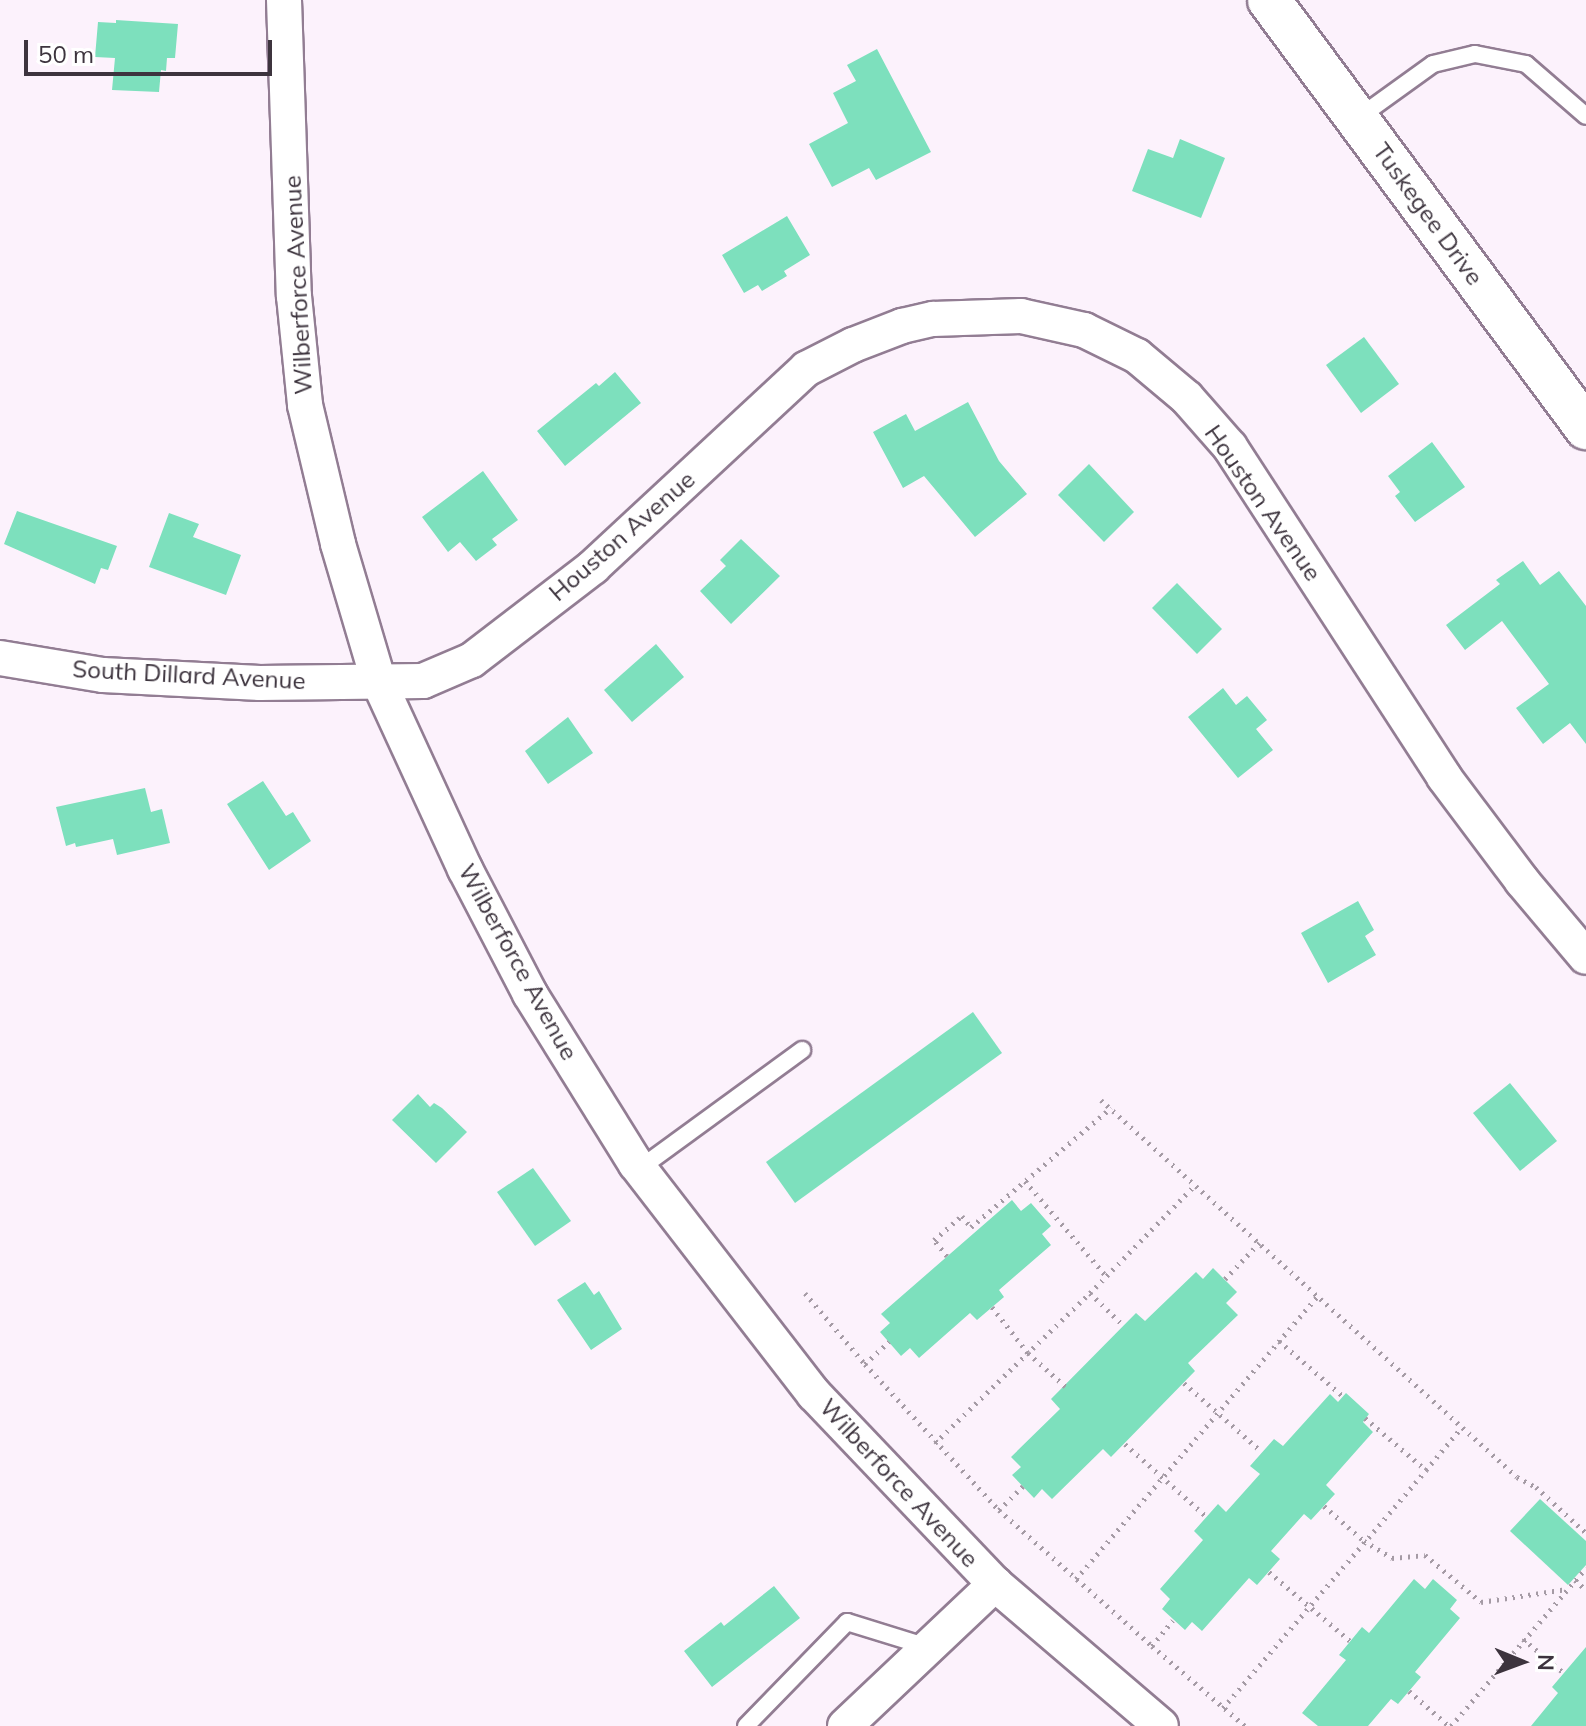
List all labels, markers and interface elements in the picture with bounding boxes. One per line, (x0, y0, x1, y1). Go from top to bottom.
scale bar (28, 24, 276, 74)
text: 50 m (38, 39, 94, 69)
street label: Tuskegee Drive (1367, 137, 1489, 291)
street label: Wilberforce Avenue (278, 175, 318, 395)
street label: Houston Avenue (1199, 420, 1327, 586)
street label: Houston Avenue (543, 465, 701, 607)
street label: South Dillard Avenue (72, 655, 306, 695)
street label: Wilberforce Avenue (452, 859, 584, 1065)
street label: Wilberforce Avenue (814, 1393, 984, 1573)
north arrow (1482, 1622, 1562, 1702)
text: N (1532, 1654, 1560, 1671)

